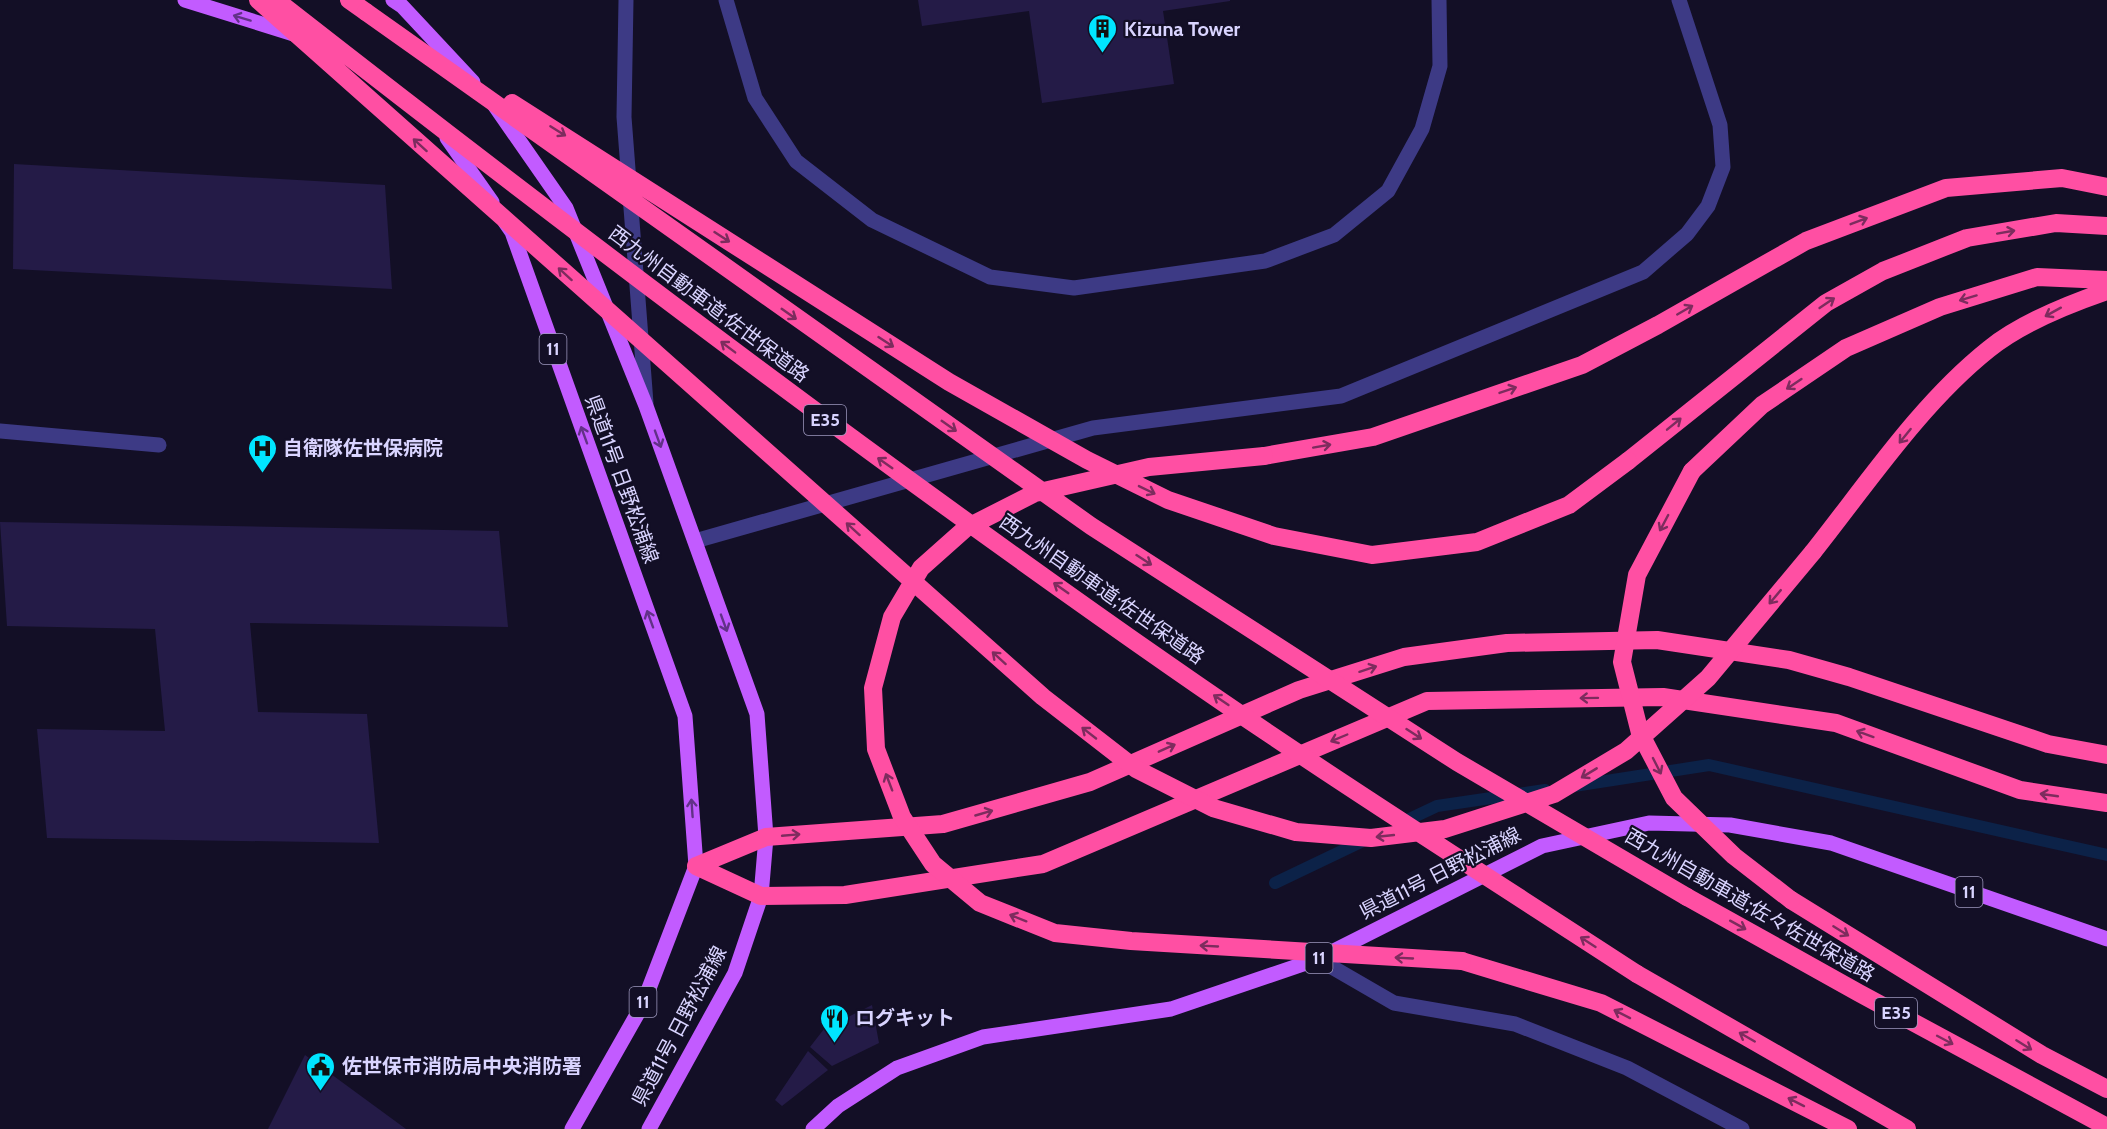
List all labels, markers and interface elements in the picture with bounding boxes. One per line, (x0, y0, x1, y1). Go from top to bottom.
one-way arrow (233, 12, 252, 23)
building icon: Kizuna Tower (1087, 13, 1119, 55)
place label: Kizuna Tower (1124, 17, 1240, 41)
one-way arrow (549, 125, 566, 137)
one-way arrow (412, 138, 427, 152)
one-way arrow (1849, 215, 1867, 226)
street label: 西九州自動車道;佐世保道路 (604, 221, 814, 387)
one-way arrow (1996, 226, 2016, 237)
one-way arrow (713, 231, 730, 243)
one-way arrow (558, 267, 573, 281)
one-way arrow (1959, 293, 1978, 304)
one-way arrow (1818, 297, 1834, 309)
one-way arrow (1676, 304, 1694, 315)
one-way arrow (2044, 307, 2062, 318)
one-way arrow (781, 308, 797, 320)
road number: 11 (540, 334, 566, 364)
one-way arrow (877, 336, 894, 348)
one-way arrow (721, 341, 737, 353)
one-way arrow (1785, 377, 1802, 390)
one-way arrow (1498, 384, 1517, 395)
street label: 県道11号 日野松浦線 (580, 391, 664, 567)
road number: E35 (804, 405, 846, 435)
one-way arrow (1666, 418, 1682, 431)
one-way arrow (940, 420, 956, 432)
one-way arrow (578, 426, 589, 445)
one-way arrow (1899, 428, 1912, 444)
one-way arrow (654, 429, 665, 448)
hospital icon: 自衛隊佐世保病院 (246, 432, 278, 474)
place label: 自衛隊佐世保病院 (283, 436, 443, 460)
one-way arrow (1312, 440, 1331, 451)
one-way arrow (877, 457, 894, 469)
one-way arrow (1138, 484, 1156, 496)
street label: 西九州自動車道;佐世保道路 (995, 509, 1209, 669)
one-way arrow (1658, 513, 1670, 531)
one-way arrow (846, 522, 861, 536)
one-way arrow (1135, 555, 1152, 567)
one-way arrow (1053, 582, 1070, 594)
one-way arrow (1769, 589, 1782, 605)
one-way arrow (644, 610, 655, 629)
one-way arrow (720, 613, 731, 632)
one-way arrow (992, 651, 1007, 665)
one-way arrow (1358, 662, 1377, 673)
one-way arrow (1580, 693, 1600, 704)
one-way arrow (1213, 694, 1229, 706)
one-way arrow (1081, 727, 1097, 740)
one-way arrow (1856, 727, 1874, 738)
one-way arrow (1405, 729, 1422, 741)
one-way arrow (1330, 733, 1349, 744)
one-way arrow (1158, 742, 1176, 754)
one-way arrow (1652, 757, 1664, 775)
one-way arrow (1581, 768, 1598, 780)
one-way arrow (883, 774, 894, 792)
one-way arrow (2040, 789, 2060, 800)
one-way arrow (686, 798, 697, 818)
one-way arrow (974, 807, 993, 818)
street label: 県道11号 日野松浦線 (1355, 822, 1525, 924)
street label: 西九州自動車道;佐々佐世保道路 (1621, 824, 1879, 986)
one-way arrow (780, 829, 800, 840)
one-way arrow (1375, 831, 1395, 842)
road number: 11 (1956, 877, 1982, 907)
one-way arrow (1009, 912, 1027, 923)
one-way arrow (1729, 919, 1746, 931)
one-way arrow (1832, 925, 1849, 937)
one-way arrow (1580, 936, 1597, 948)
one-way arrow (1200, 940, 1220, 951)
street label: 県道11号 日野松浦線 (627, 942, 731, 1110)
road number: 11 (1306, 943, 1332, 973)
one-way arrow (1394, 952, 1414, 963)
road number: 11 (630, 987, 656, 1017)
road number: E35 (1875, 998, 1917, 1028)
restaurant icon: ログキット (818, 1002, 850, 1044)
place label: ログキット (855, 1006, 955, 1030)
one-way arrow (1614, 1008, 1632, 1019)
one-way arrow (1739, 1031, 1756, 1043)
one-way arrow (1936, 1035, 1954, 1046)
one-way arrow (2015, 1039, 2032, 1051)
public building icon: 佐世保市消防局中央消防署 (305, 1050, 337, 1092)
place label: 佐世保市消防局中央消防署 (342, 1054, 582, 1078)
one-way arrow (1788, 1096, 1806, 1108)

